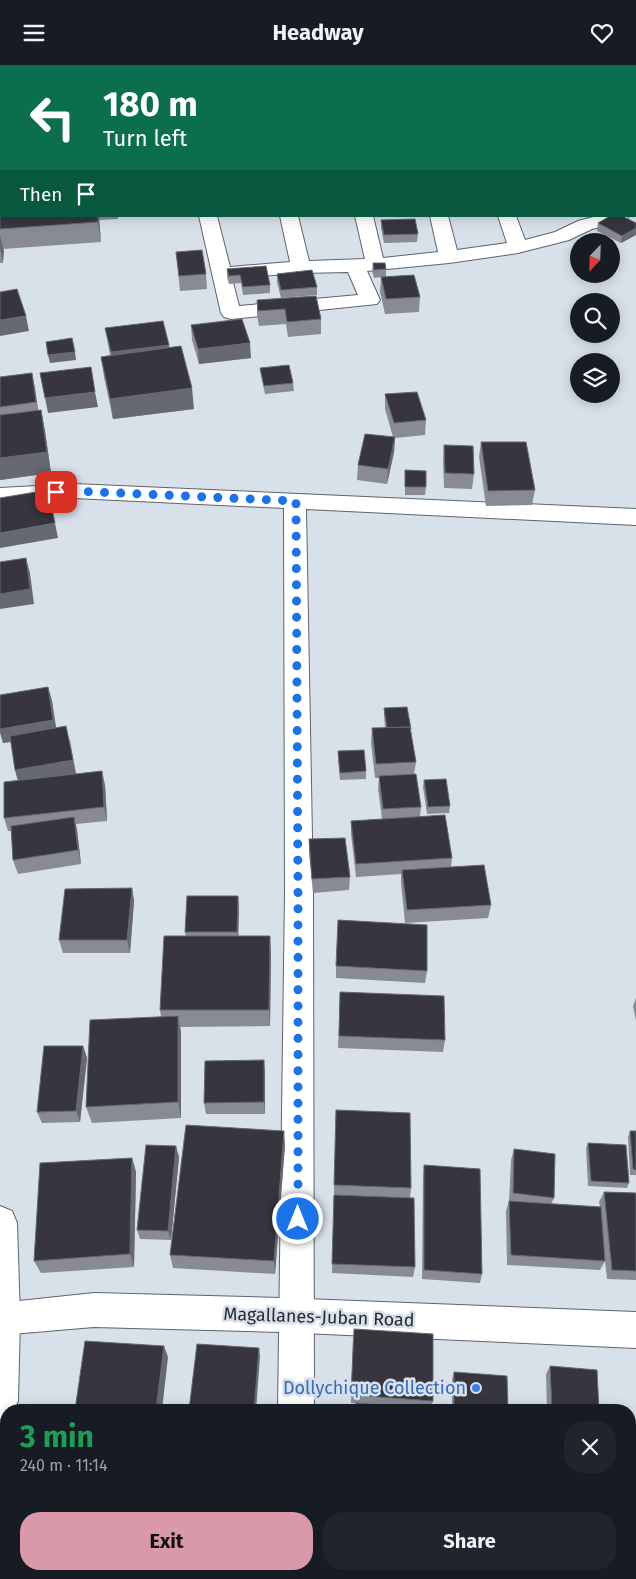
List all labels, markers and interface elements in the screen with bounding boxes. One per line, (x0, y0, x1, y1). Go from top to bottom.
icon: menu (20, 19, 48, 47)
text: Headway (272, 19, 364, 46)
icon: heart (588, 19, 616, 47)
text: 180 m (103, 83, 198, 125)
icon: left (20, 85, 85, 150)
text: Turn left (103, 125, 187, 152)
icon: arrive (72, 180, 100, 208)
text: Then (20, 183, 62, 206)
north arrow (570, 233, 620, 283)
map controls (570, 233, 620, 403)
button: search (570, 293, 620, 343)
button: layers (570, 353, 620, 403)
pin (35, 471, 77, 513)
icon: arrive (42, 478, 70, 506)
position arrow (271, 1192, 323, 1244)
street label: Magallanes-Juban Road (223, 1303, 415, 1331)
place label: Dollychique Collection (283, 1377, 466, 1399)
marker: Dollychique Collection (470, 1382, 482, 1394)
text: 3 min (20, 1419, 94, 1455)
button: close (564, 1421, 616, 1473)
text: 240 m · 11:14 (20, 1456, 107, 1475)
button: Exit (20, 1512, 313, 1570)
button: Share (323, 1512, 616, 1570)

